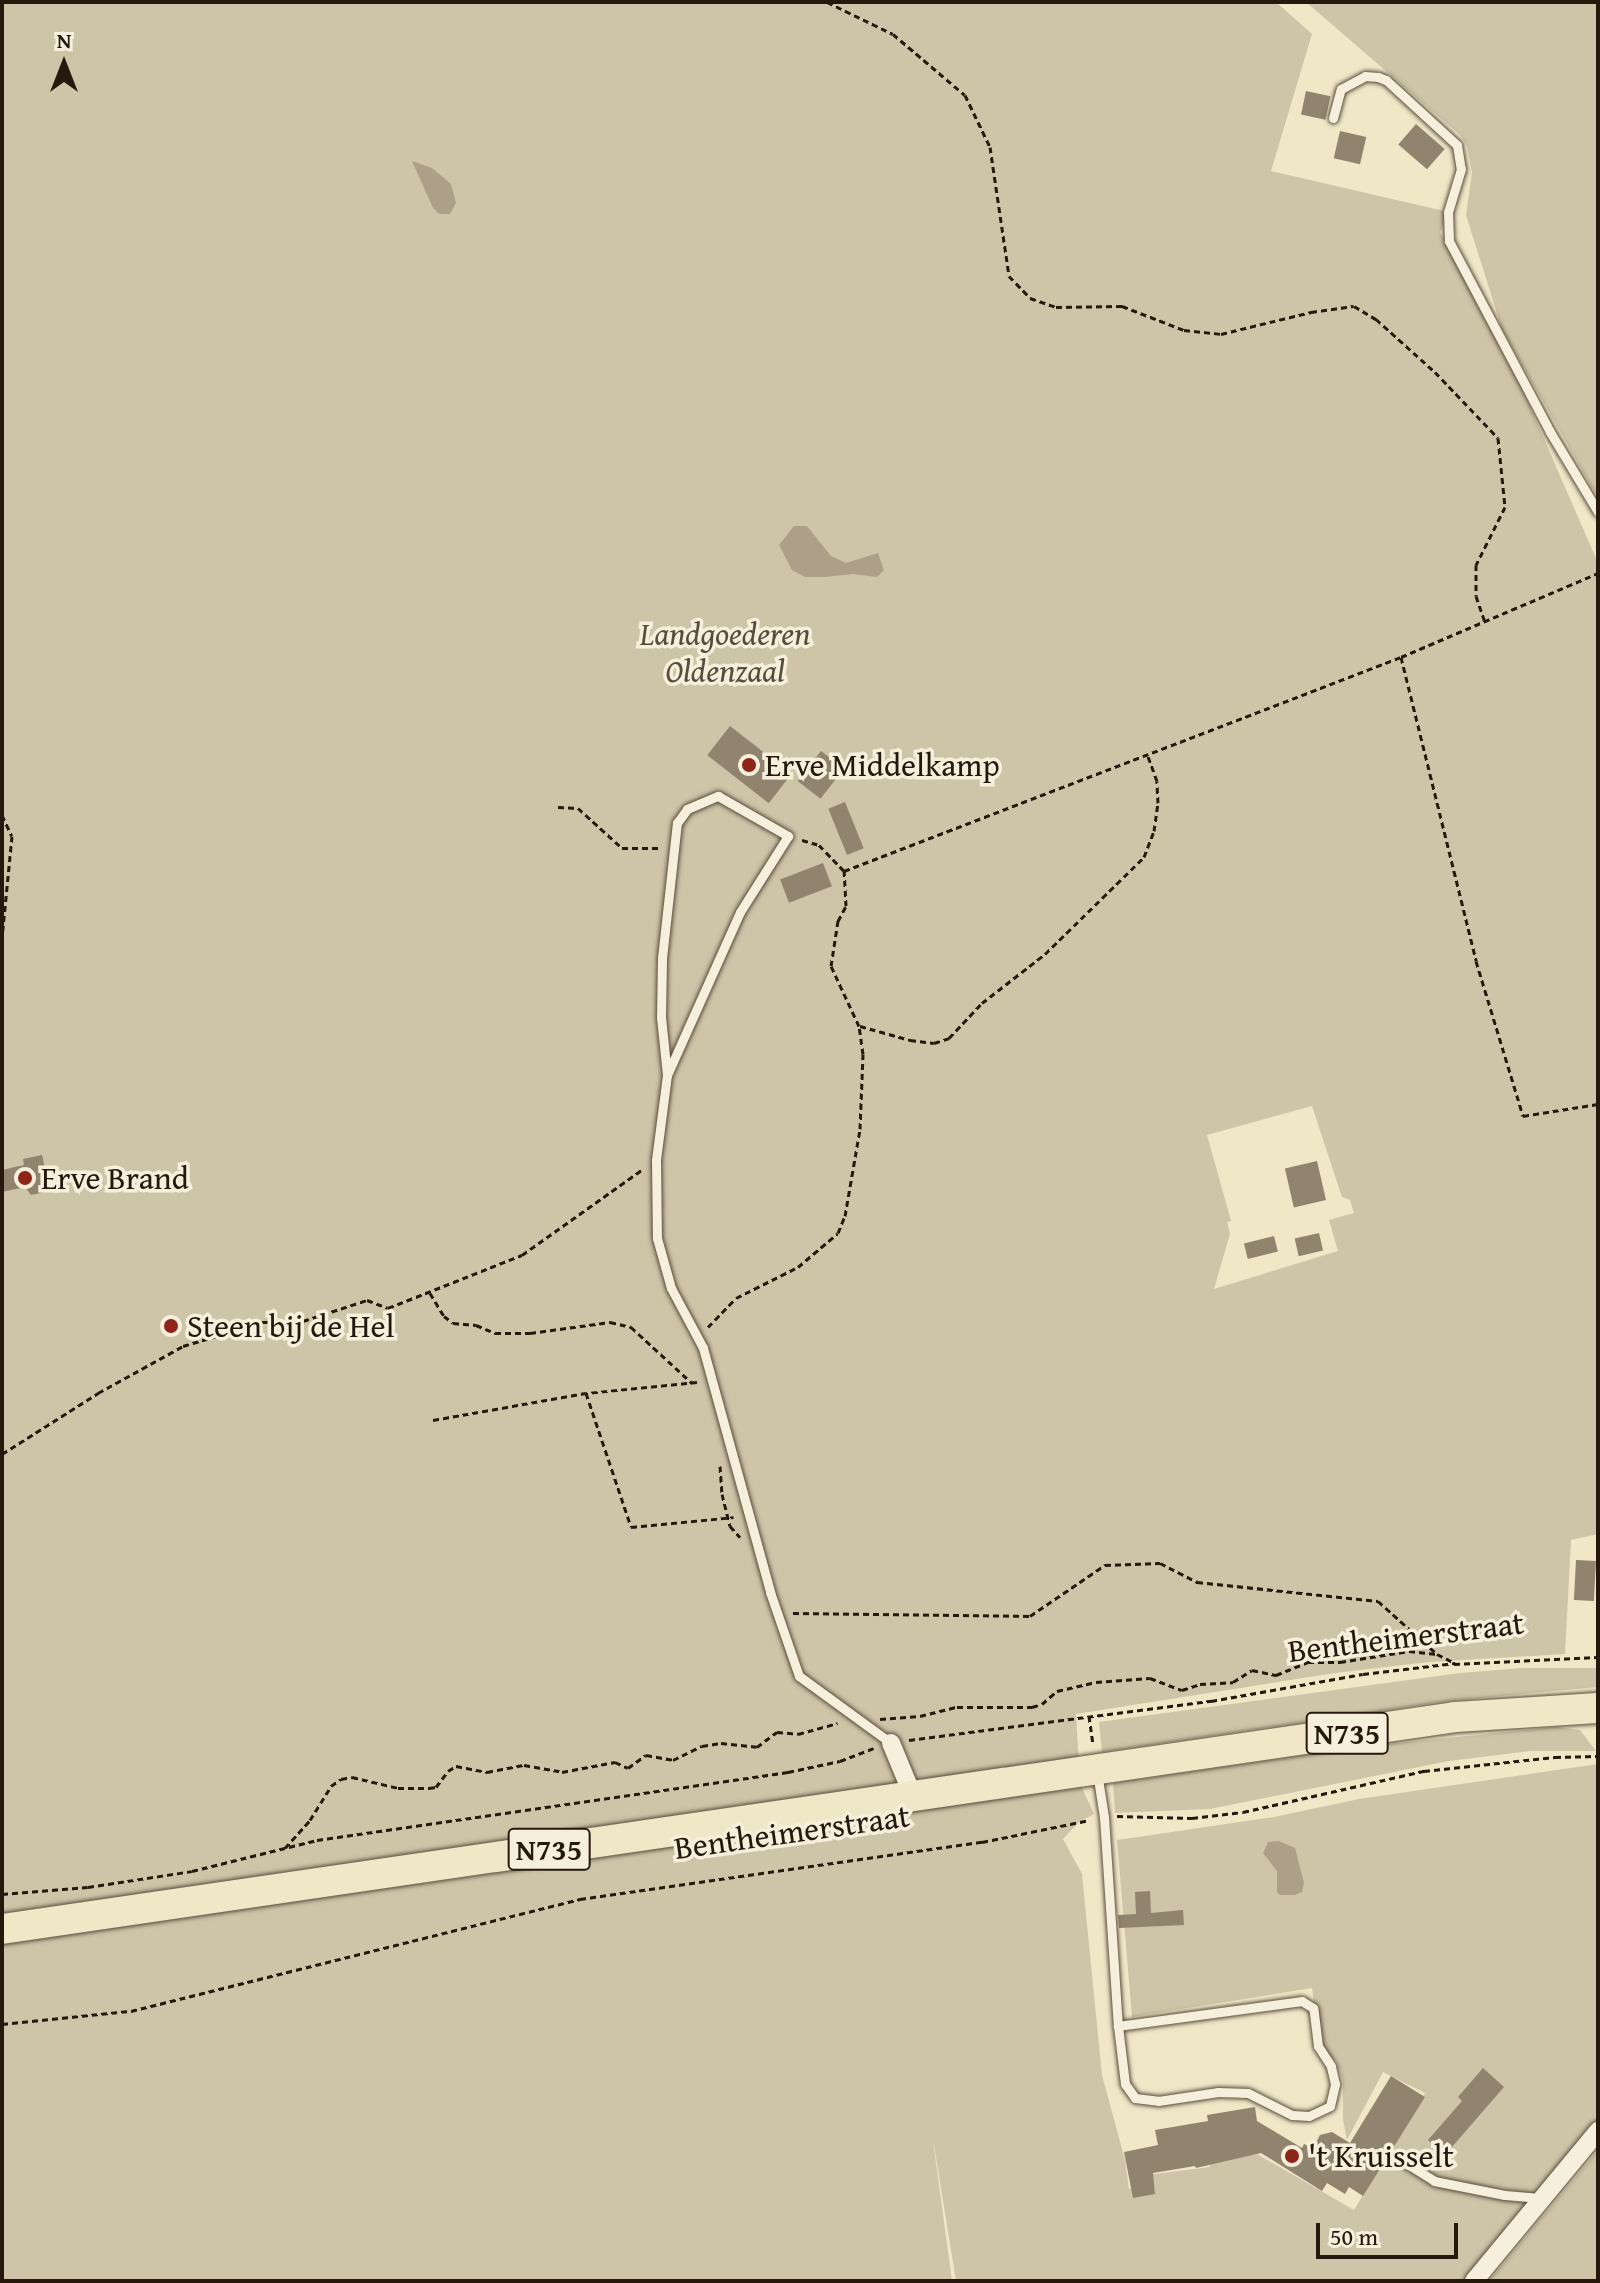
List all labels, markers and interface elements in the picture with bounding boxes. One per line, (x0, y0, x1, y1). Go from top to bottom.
north arrow (24, 24, 104, 104)
text: N (57, 24, 71, 56)
park label: Landgoederen Oldenzaal (640, 616, 810, 691)
place label: Erve Middelkamp (765, 746, 1000, 784)
marker: Erve Middelkamp (740, 756, 758, 774)
place label: Erve Brand (41, 1159, 189, 1197)
marker: Erve Brand (16, 1169, 34, 1187)
place label: Steen bij de Hel (187, 1307, 395, 1345)
marker: Steen bij de Hel (162, 1317, 180, 1335)
street label: Bentheimerstraat (1286, 1603, 1526, 1671)
road number: N735 (1305, 1707, 1389, 1759)
street label: Bentheimerstraat (672, 1796, 912, 1868)
road number: N735 (507, 1823, 591, 1875)
place label: 't Kruisselt (1308, 2137, 1454, 2175)
marker: 't Kruisselt (1283, 2147, 1301, 2165)
scale bar (1320, 2207, 1462, 2257)
text: 50 m (1330, 2219, 1378, 2254)

